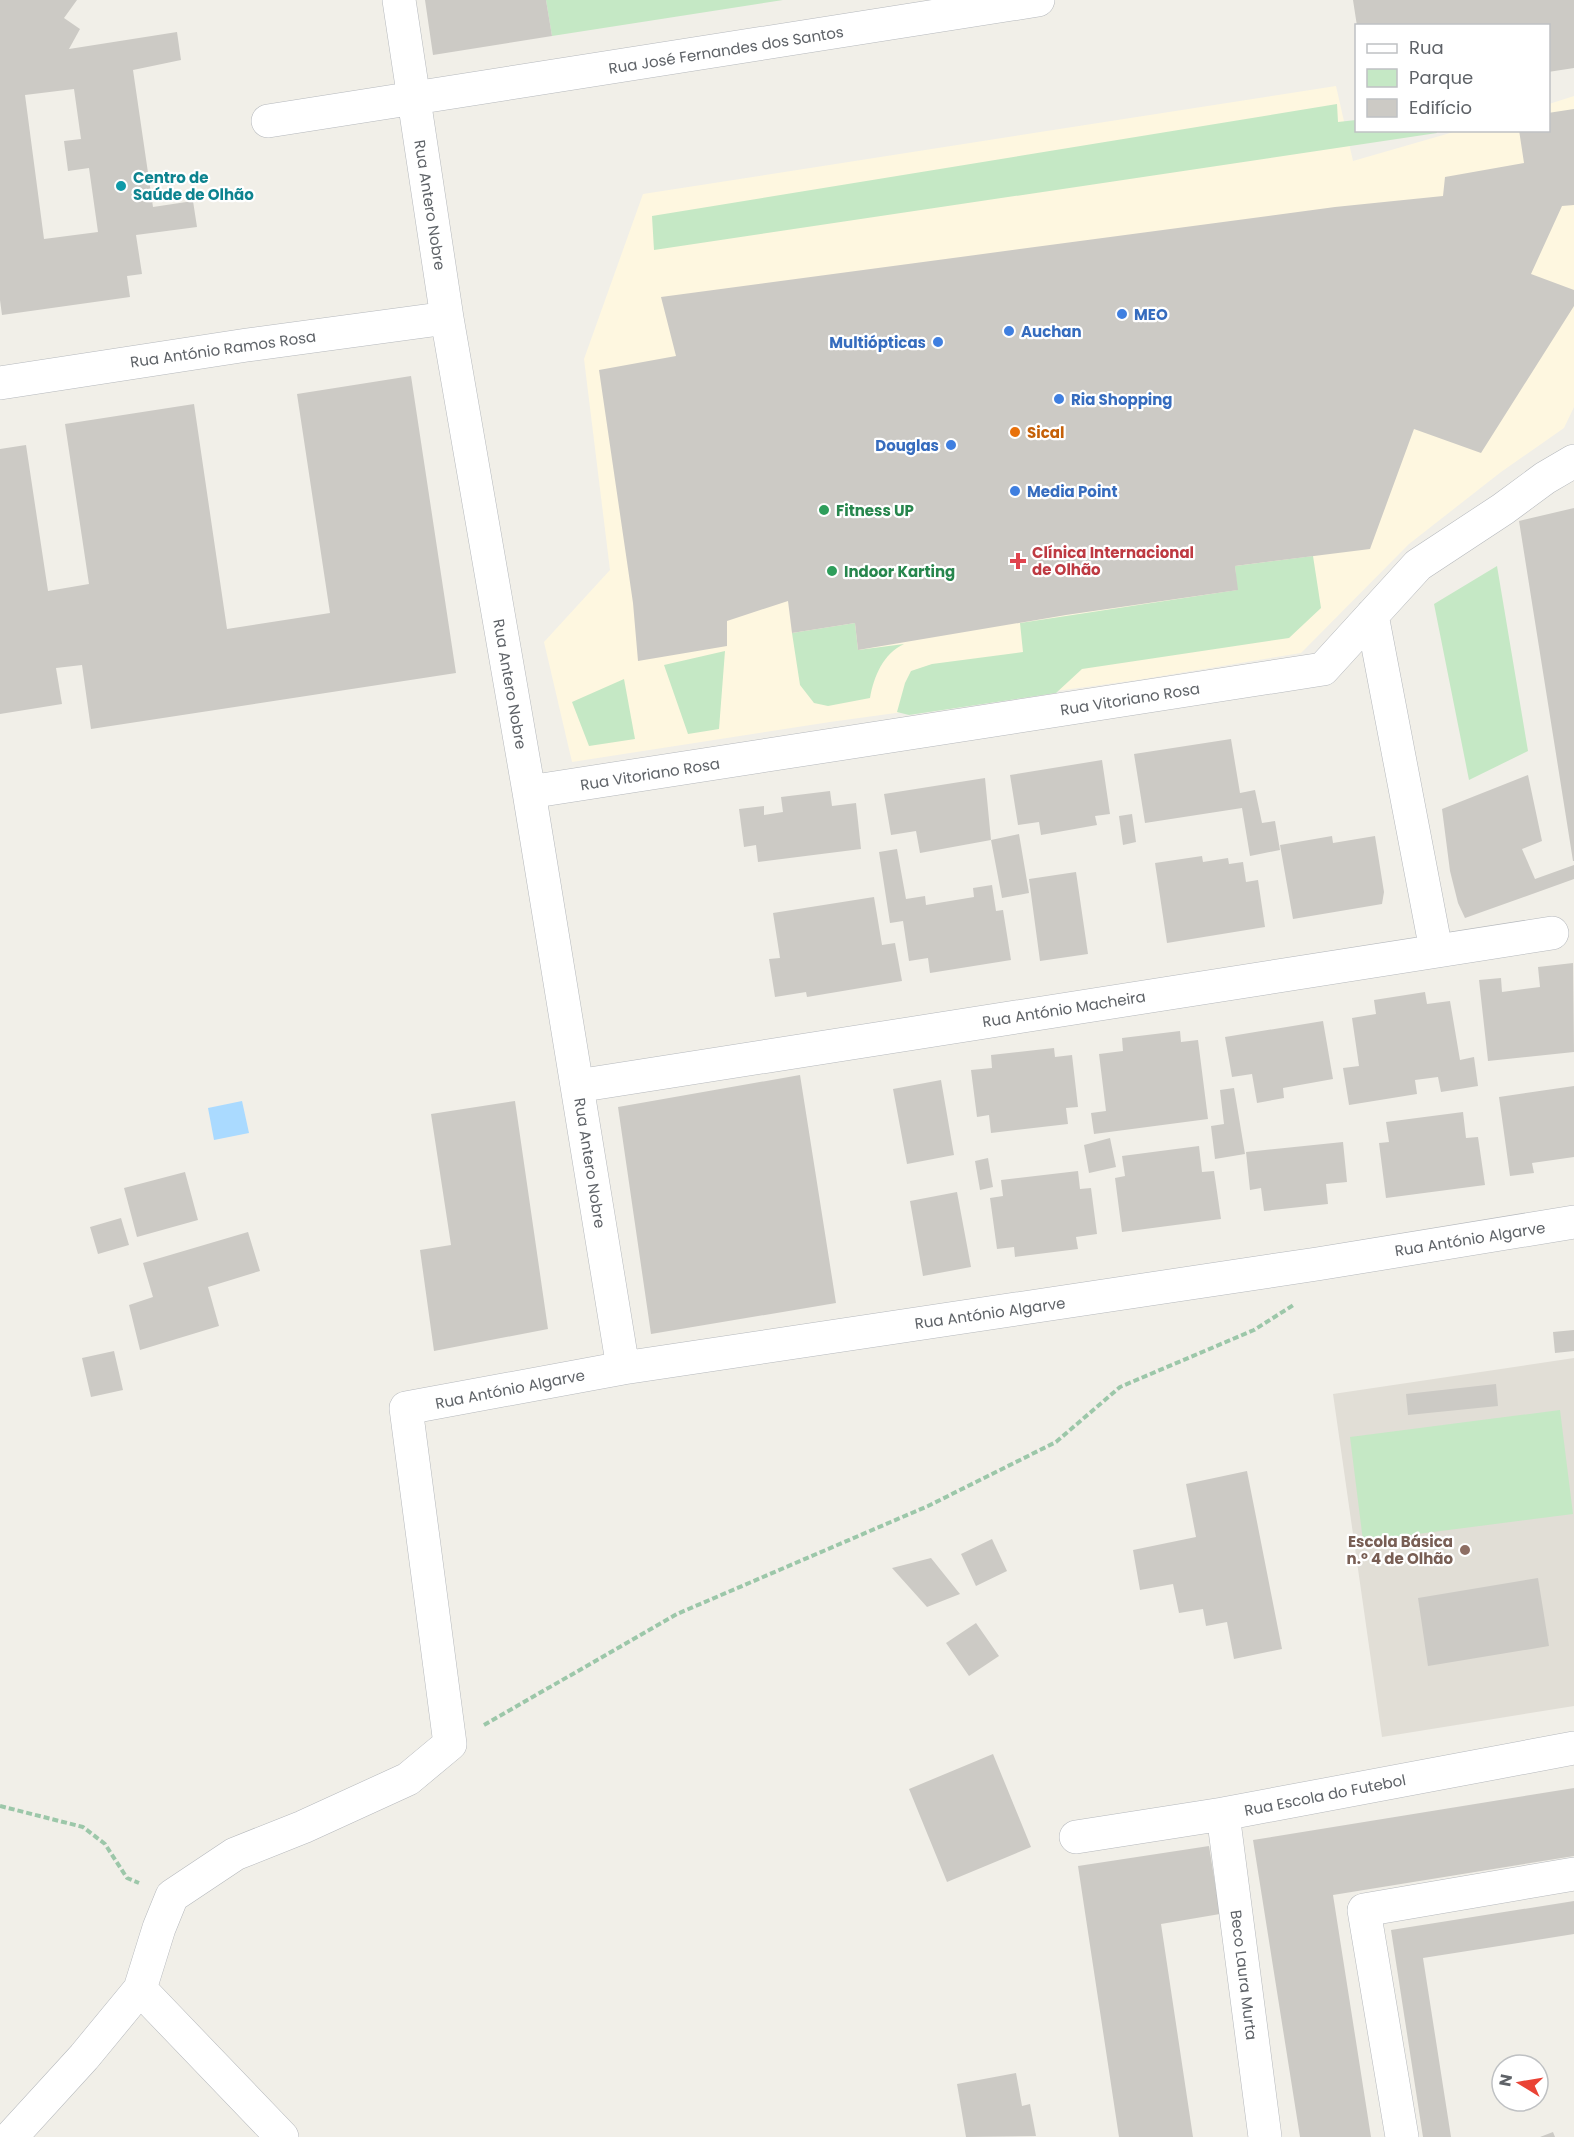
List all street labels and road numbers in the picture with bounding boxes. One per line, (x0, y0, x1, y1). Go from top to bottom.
street label: Rua José Fernandes dos Santos (607, 21, 845, 79)
street label: Rua Antero Nobre (409, 138, 451, 272)
street label: Rua António Ramos Rosa (129, 326, 317, 372)
street label: Rua Antero Nobre (488, 617, 532, 751)
street label: Rua Vitoriano Rosa (1059, 678, 1201, 720)
street label: Rua Vitoriano Rosa (579, 753, 721, 795)
street label: Rua António Macheira (981, 986, 1147, 1032)
street label: Rua Antero Nobre (569, 1096, 611, 1230)
street label: Rua António Algarve (1393, 1217, 1547, 1261)
street label: Rua António Algarve (913, 1292, 1067, 1334)
street label: Rua António Algarve (433, 1364, 587, 1414)
street label: Rua Escola do Futebol (1242, 1769, 1408, 1821)
street label: Beco Laura Murta (1226, 1909, 1262, 2041)

